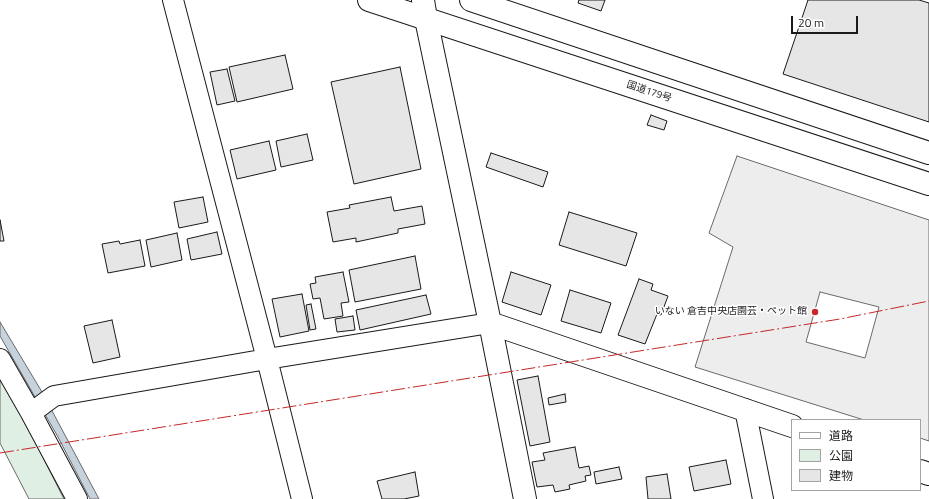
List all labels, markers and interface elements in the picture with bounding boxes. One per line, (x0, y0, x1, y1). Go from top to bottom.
scale bar (793, 8, 860, 34)
text: 20 m (798, 13, 824, 32)
street label: 国道179号 (625, 79, 673, 105)
place label: いない 倉吉中央店園芸・ペット館 (655, 306, 807, 318)
marker: いない 倉吉中央店園芸・ペット館 (810, 307, 820, 317)
legend (791, 419, 921, 491)
text: 道路 (829, 426, 853, 445)
text: 公園 (829, 446, 853, 465)
text: 建物 (829, 466, 853, 485)

